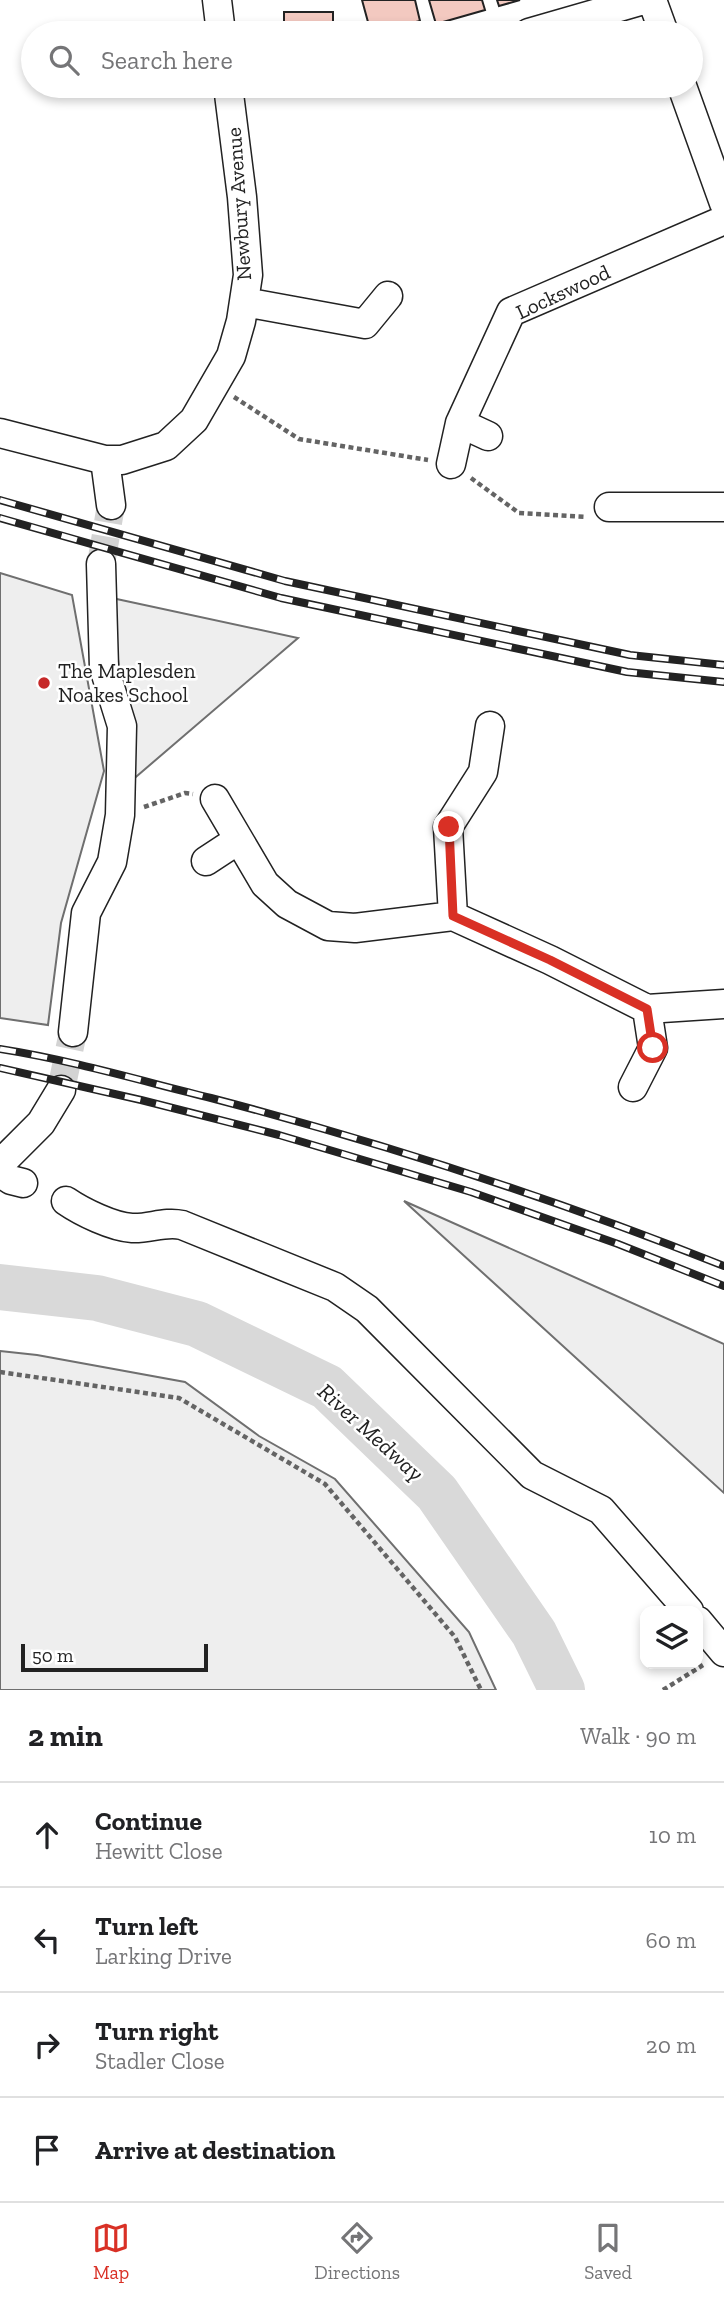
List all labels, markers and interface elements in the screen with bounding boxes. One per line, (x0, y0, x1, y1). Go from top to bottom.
search box (21, 21, 703, 98)
icon: search (45, 41, 83, 79)
text: Search here (101, 44, 233, 76)
street label: Newbury Avenue (221, 126, 256, 281)
street label: Lockswood (512, 259, 614, 324)
place label: The Maplesden Noakes School (58, 658, 196, 707)
marker: The Maplesden Noakes School (36, 675, 52, 691)
route end (433, 811, 464, 842)
route start (637, 1032, 668, 1063)
water label: River Medway (312, 1377, 430, 1487)
map controls (640, 1606, 703, 1669)
button: layers (640, 1606, 703, 1669)
scale bar (21, 1641, 208, 1673)
text: 50 m (32, 1644, 73, 1667)
text: 2 min (28, 1718, 103, 1754)
text: Walk · 90 m (580, 1722, 696, 1750)
text: Continue (95, 1805, 202, 1837)
icon: ahead (28, 1816, 66, 1854)
text: 10 m (649, 1821, 696, 1849)
text: Hewitt Close (95, 1837, 222, 1865)
text: Turn left (95, 1910, 198, 1942)
icon: left (28, 1921, 66, 1959)
text: 60 m (645, 1926, 696, 1954)
text: Larking Drive (95, 1942, 232, 1970)
text: Turn right (95, 2015, 218, 2047)
icon: right (28, 2026, 66, 2064)
text: 20 m (646, 2031, 696, 2059)
text: Stadler Close (95, 2047, 225, 2075)
icon: arrive (28, 2131, 66, 2169)
text: Arrive at destination (95, 2134, 335, 2166)
tab: Map (92, 2219, 130, 2284)
tab: Directions (314, 2219, 400, 2284)
tab: Saved (584, 2219, 632, 2284)

